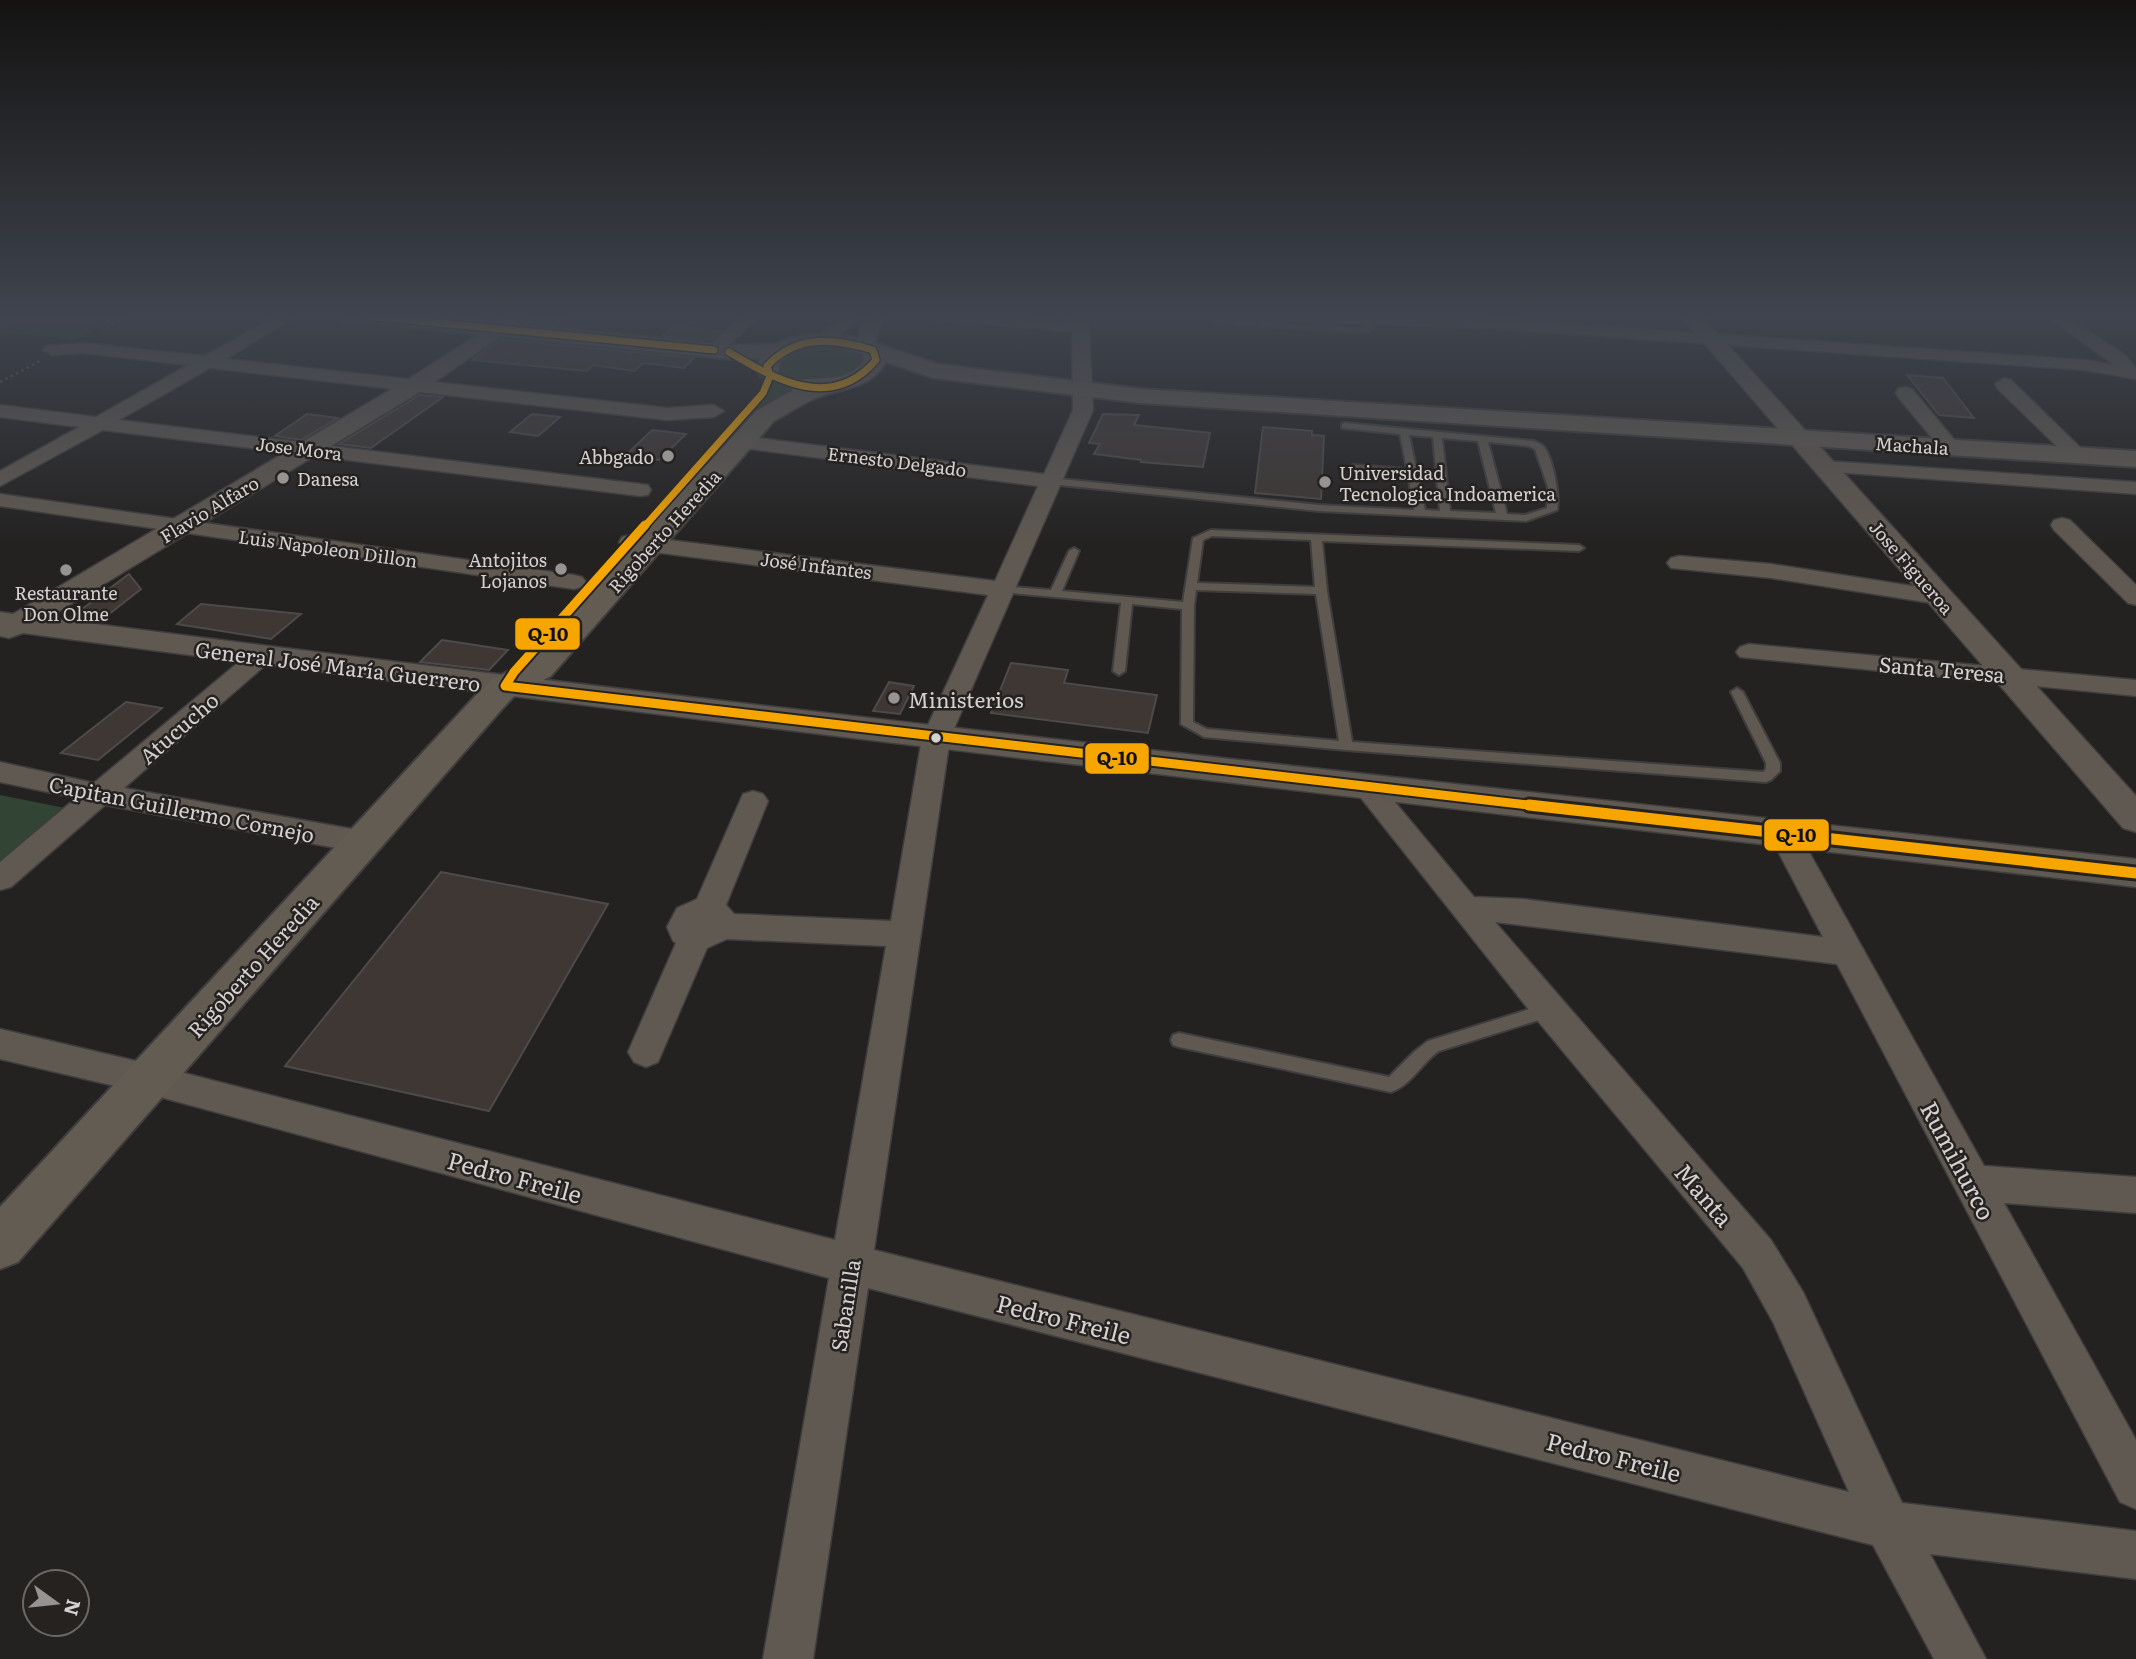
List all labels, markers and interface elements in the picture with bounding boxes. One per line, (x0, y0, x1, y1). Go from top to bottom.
street label: Jose Mora (254, 429, 344, 467)
street label: Machala (1874, 429, 1950, 461)
street label: Ernesto Delgado (826, 439, 968, 483)
place label: Abbgado (579, 443, 654, 470)
marker: Abbgado (660, 448, 676, 464)
place label: Universidad Tecnologica Indoamerica (1339, 459, 1556, 507)
street label: Rigoberto Heredia (601, 463, 727, 598)
place label: Danesa (297, 465, 359, 492)
street label: Flavio Alfaro (154, 469, 264, 549)
marker: Danesa (275, 470, 291, 486)
marker: Universidad Tecnologica Indoamerica (1317, 474, 1333, 490)
street label: Jose Figueroa (1863, 514, 1961, 620)
street label: Luis Napoleon Dillon (237, 522, 419, 574)
street label: José Infantes (759, 545, 873, 585)
place label: Antojitos Lojanos (468, 546, 547, 594)
marker: Antojitos Lojanos (553, 561, 569, 577)
marker: Restaurante Don Olme (58, 562, 74, 578)
place label: Restaurante Don Olme (14, 579, 118, 627)
line badge: Q-10 (514, 617, 581, 651)
text: Q-10 (528, 619, 569, 647)
street label: General José María Guerrero (194, 632, 482, 698)
street label: Santa Teresa (1878, 647, 2007, 689)
place label: Ministerios (908, 683, 1024, 714)
street label: Atucucho (131, 684, 225, 770)
marker: Ministerios (886, 690, 902, 706)
unlabelled marker (929, 731, 943, 745)
line badge: Q-10 (1084, 742, 1150, 775)
text: Q-10 (1097, 743, 1138, 771)
street label: Capitan Guillermo Cornejo (47, 767, 317, 849)
line badge: Q-10 (1763, 818, 1830, 852)
text: Q-10 (1776, 820, 1817, 848)
street label: Rigoberto Heredia (179, 886, 325, 1043)
street label: Rumihurco (1913, 1094, 2005, 1226)
street label: Pedro Freile (444, 1141, 586, 1211)
street label: Manta (1668, 1155, 1742, 1233)
street label: Sabanilla (821, 1256, 867, 1353)
street label: Pedro Freile (993, 1284, 1135, 1352)
street label: Pedro Freile (1543, 1422, 1685, 1490)
north arrow (21, 1568, 91, 1638)
text: N (58, 1596, 89, 1619)

